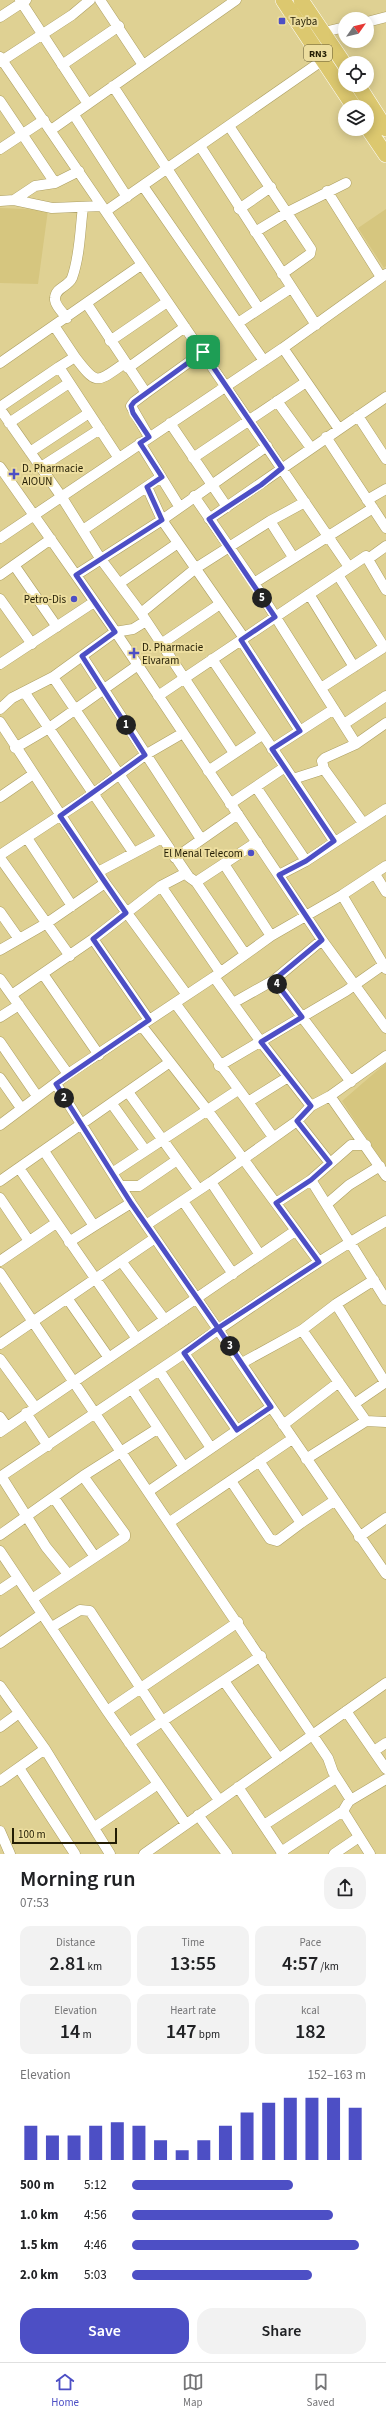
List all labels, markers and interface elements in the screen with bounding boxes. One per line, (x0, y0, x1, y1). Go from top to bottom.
north arrow (338, 12, 374, 48)
map controls (338, 12, 374, 136)
place label: Tayba (290, 14, 317, 29)
marker: Tayba (277, 16, 287, 26)
road number: RN3 (304, 45, 332, 61)
button: locate (338, 56, 374, 92)
button: layers (338, 100, 374, 136)
pin (186, 335, 220, 369)
icon: arrive (192, 341, 214, 363)
place label: D. Pharmacie AIOUN (22, 461, 84, 489)
marker: D. Pharmacie AIOUN (9, 469, 19, 479)
pin: 5 (252, 588, 272, 608)
text: 5 (259, 590, 265, 605)
place label: Petro-Dis (24, 592, 66, 607)
marker: Petro-Dis (69, 594, 79, 604)
place label: D. Pharmacie Elvaram (142, 640, 204, 668)
marker: D. Pharmacie Elvaram (129, 648, 139, 658)
pin: 1 (116, 715, 136, 735)
text: 1 (123, 717, 129, 732)
place label: El Menal Telecom (163, 846, 243, 861)
marker: El Menal Telecom (246, 848, 256, 858)
pin: 4 (267, 974, 287, 994)
text: 4 (274, 976, 280, 991)
pin: 2 (54, 1088, 74, 1108)
text: 2 (61, 1090, 67, 1105)
pin: 3 (220, 1336, 240, 1356)
text: 3 (227, 1338, 233, 1353)
scale bar (12, 1826, 117, 1845)
text: 100 m (18, 1827, 46, 1842)
text: Morning run (20, 1863, 136, 1895)
button: share (324, 1867, 366, 1909)
text: 07:53 (20, 1894, 49, 1912)
text: Distance (56, 1935, 95, 1950)
text: Time (181, 1935, 205, 1950)
text: Pace (300, 1935, 321, 1950)
text: 2.81 (49, 1950, 85, 1978)
text: 13:55 (170, 1950, 216, 1978)
text: 4:57 (282, 1950, 318, 1978)
text: km (85, 1959, 102, 1974)
text: /km (318, 1959, 339, 1974)
text: Elevation (54, 2003, 97, 2018)
text: Heart rate (170, 2003, 216, 2018)
text: kcal (301, 2003, 320, 2018)
text: 14 (60, 2018, 80, 2046)
text: 147 (166, 2018, 197, 2046)
text: 182 (295, 2018, 326, 2046)
text: m (80, 2027, 92, 2042)
text: bpm (197, 2027, 220, 2042)
text: Elevation (20, 2066, 71, 2084)
text: 152–163 m (308, 2066, 366, 2084)
text: 500 m (20, 2176, 54, 2194)
text: 5:12 (84, 2176, 107, 2194)
text: 1.0 km (20, 2206, 59, 2224)
text: 4:56 (84, 2206, 107, 2224)
text: 1.5 km (20, 2236, 59, 2254)
text: 4:46 (84, 2236, 107, 2254)
text: 2.0 km (20, 2266, 59, 2284)
text: 5:03 (84, 2266, 107, 2284)
button: Save (20, 2308, 189, 2354)
button: Share (197, 2308, 366, 2354)
tab: Home (51, 2371, 79, 2410)
tab: Map (182, 2371, 204, 2410)
tab: Saved (307, 2371, 335, 2410)

